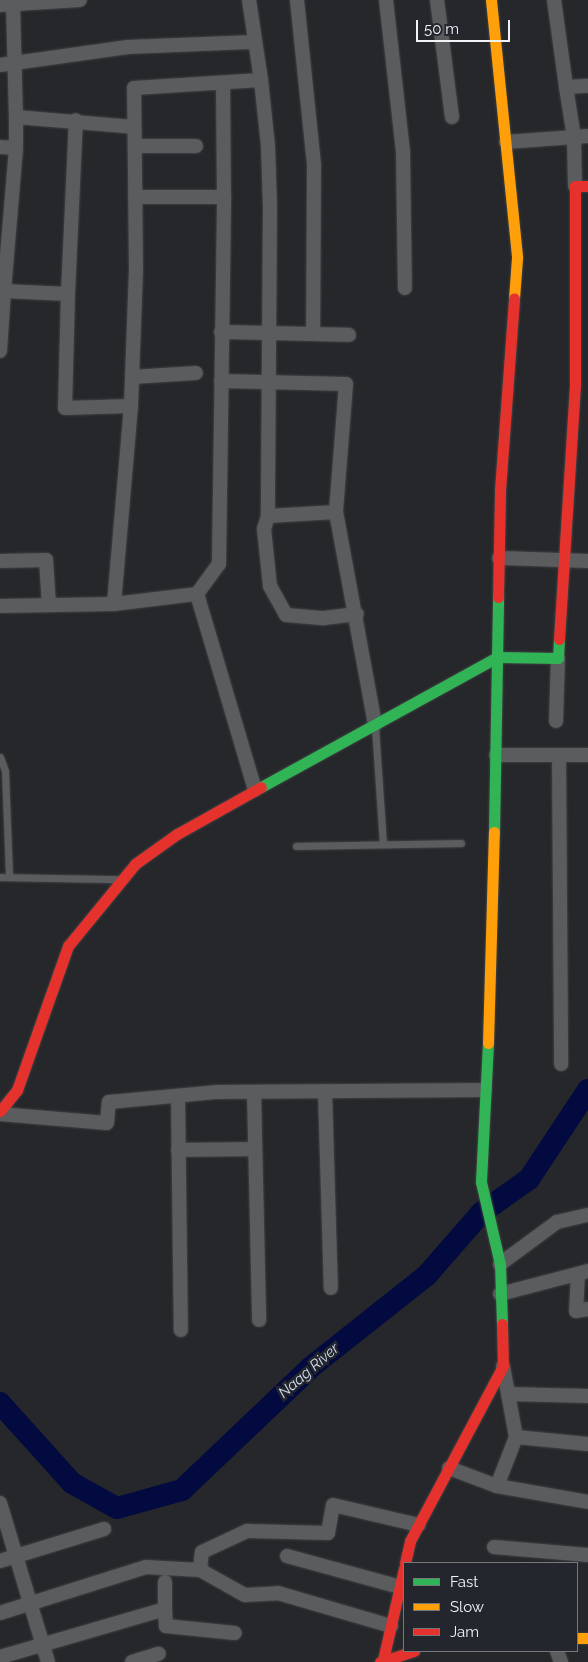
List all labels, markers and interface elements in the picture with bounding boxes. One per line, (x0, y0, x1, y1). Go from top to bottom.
scale bar (418, 10, 512, 42)
text: 50 m (424, 20, 459, 38)
water label: Naag River (275, 1340, 343, 1402)
legend (403, 1562, 578, 1652)
text: Fast (450, 1573, 478, 1591)
text: Slow (450, 1598, 484, 1616)
text: Jam (450, 1623, 479, 1641)

